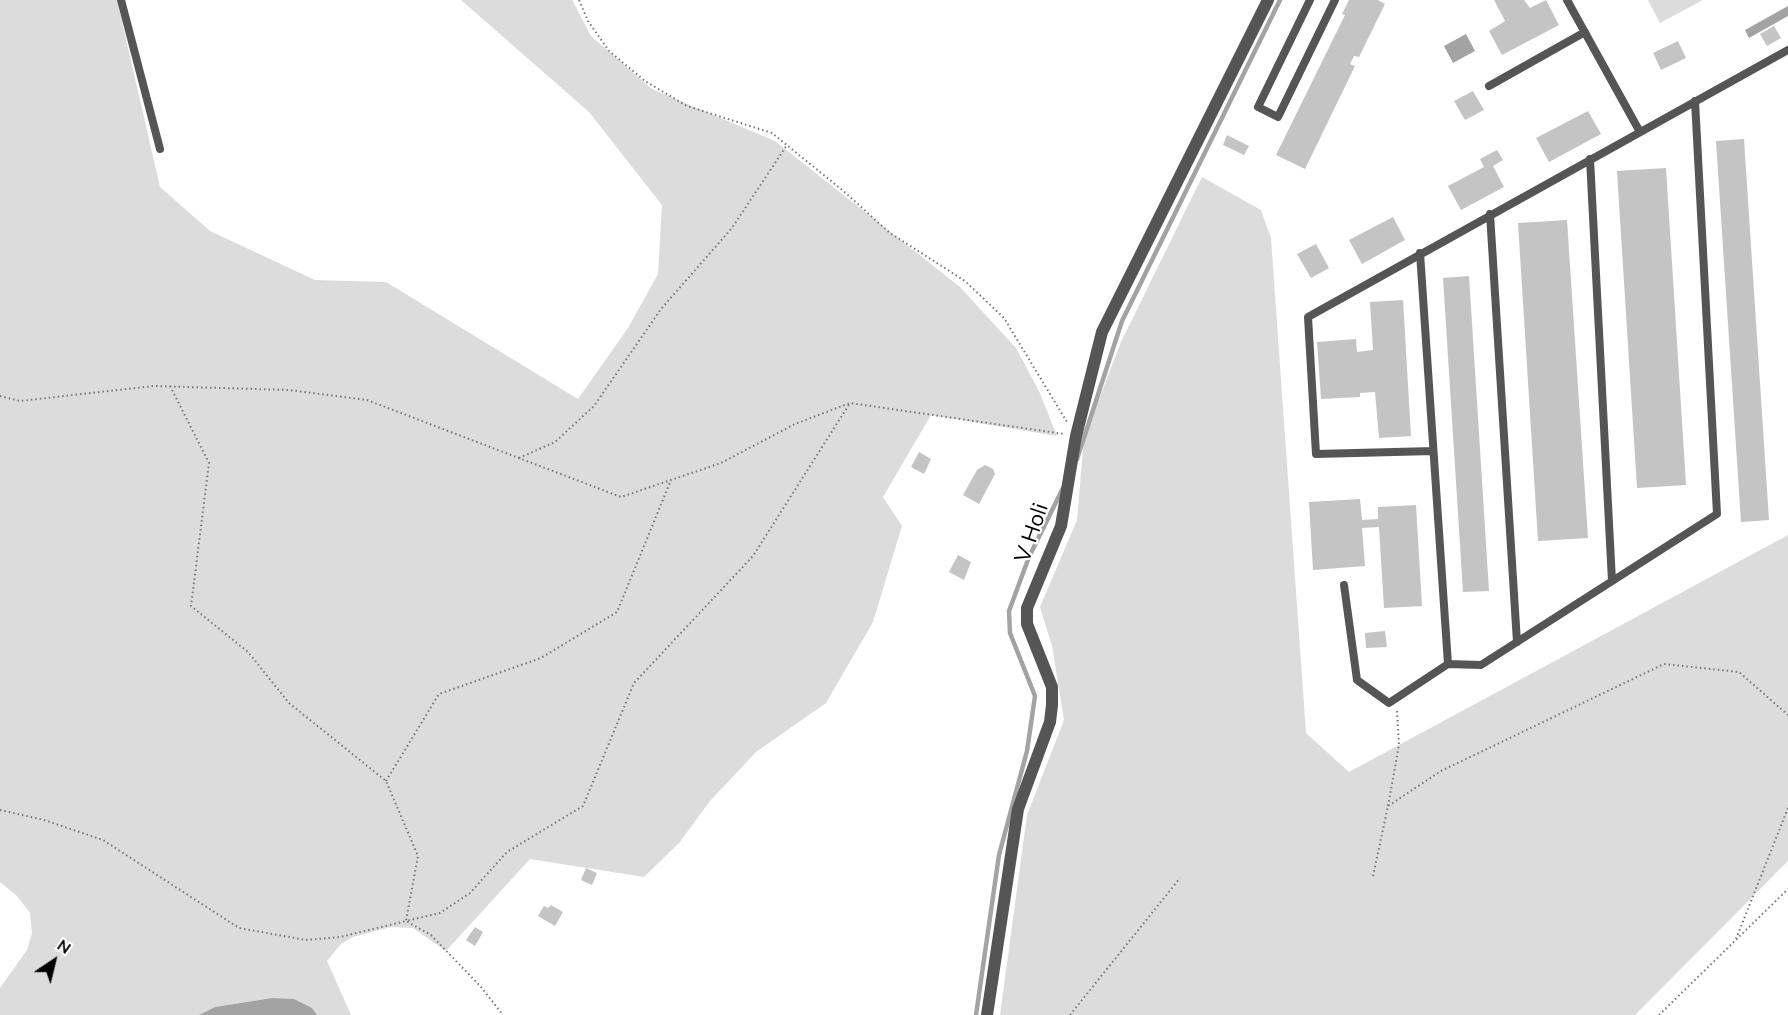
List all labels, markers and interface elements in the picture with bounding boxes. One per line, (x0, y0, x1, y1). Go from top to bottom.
street label: V Holi (1010, 500, 1054, 566)
north arrow (24, 931, 84, 991)
text: N (54, 935, 75, 958)

